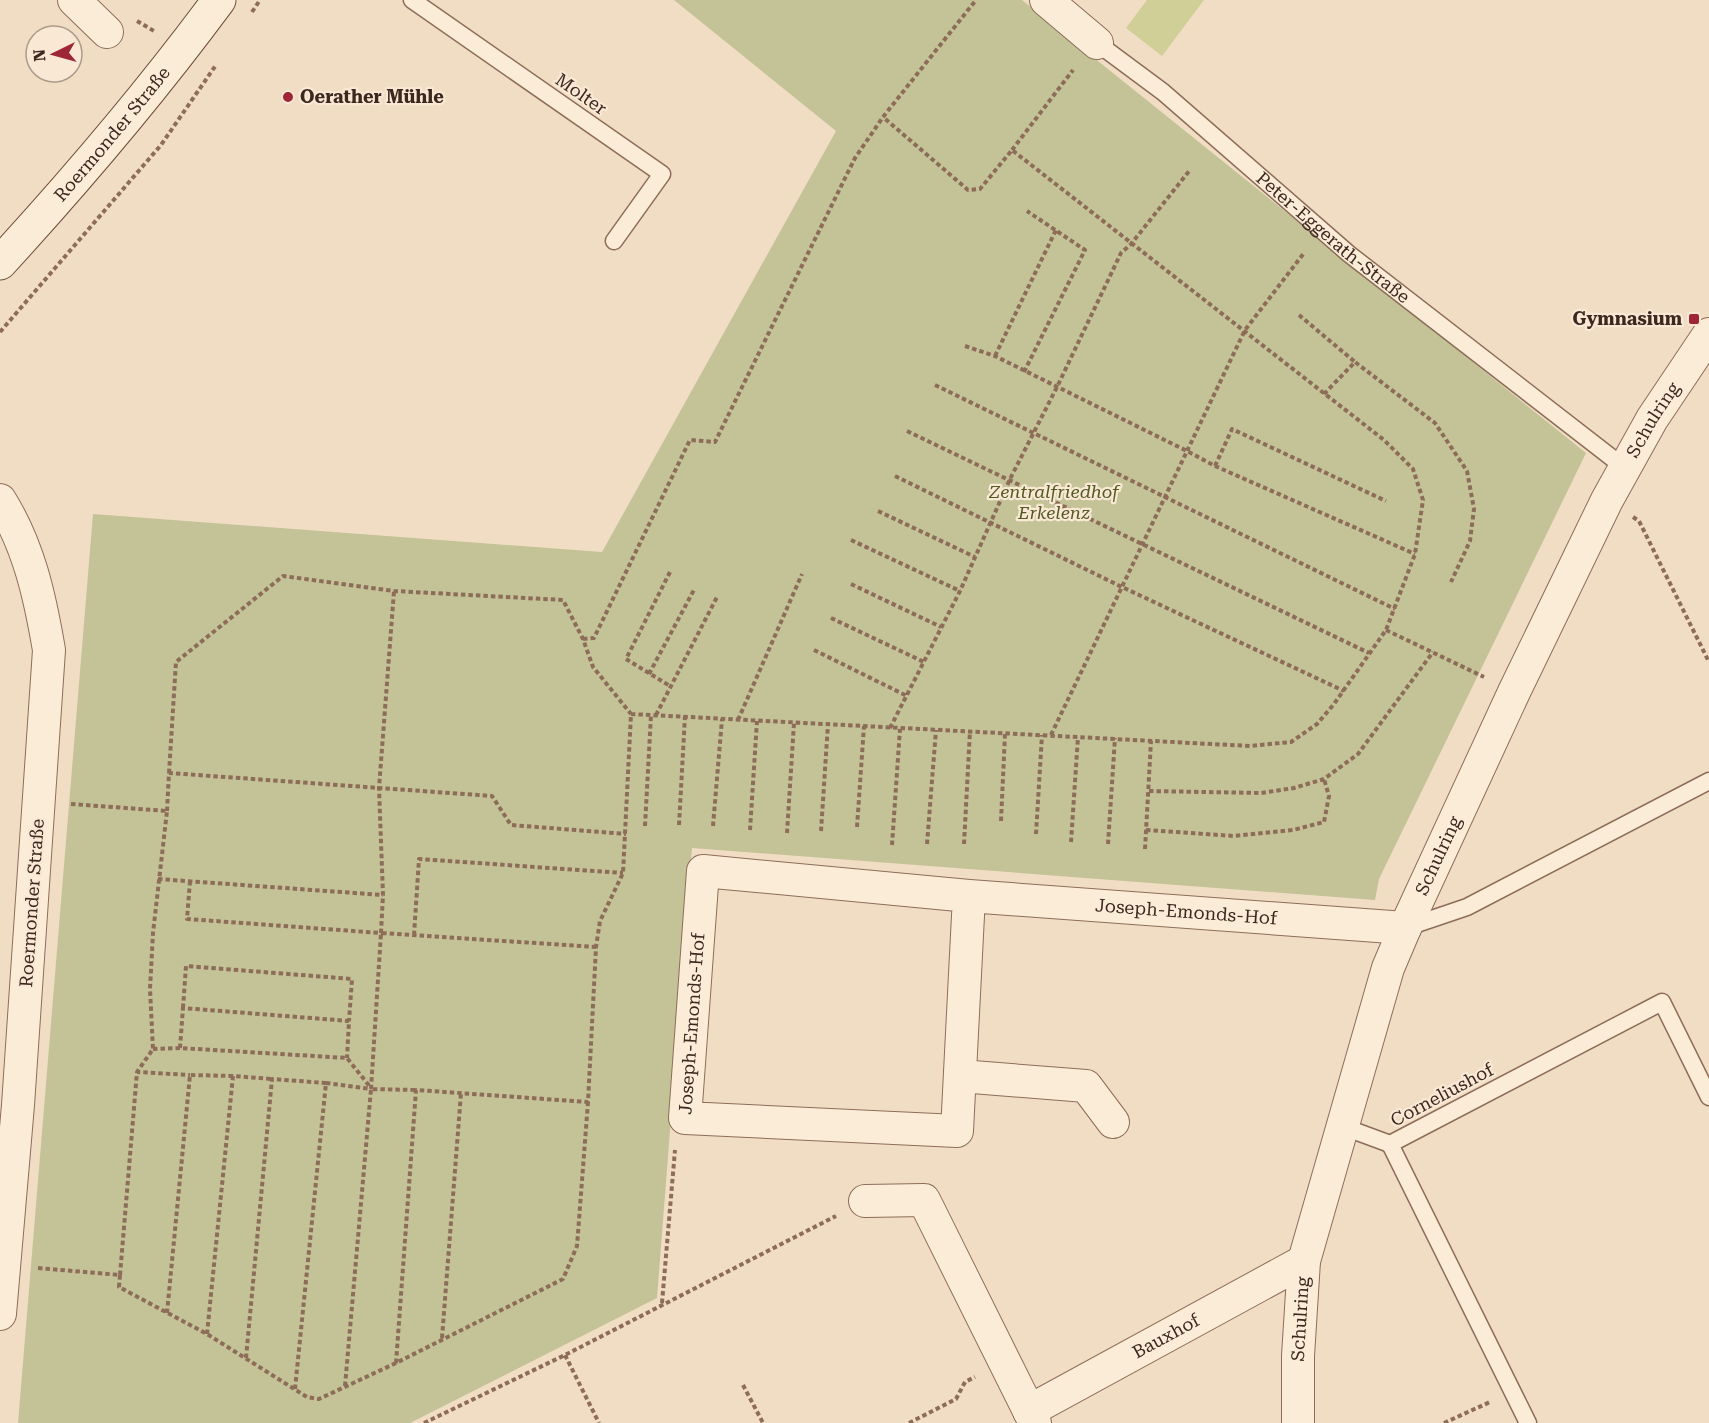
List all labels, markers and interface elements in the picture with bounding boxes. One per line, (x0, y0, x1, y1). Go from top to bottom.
north arrow (24, 24, 84, 84)
text: N (30, 48, 50, 62)
street label: Roermonder Straße (50, 62, 174, 205)
street label: Molter (552, 69, 611, 119)
place label: Oerather Mühle (300, 86, 444, 107)
marker: Oerather Mühle (281, 90, 295, 104)
street label: Peter-Eggerath-Straße (1252, 167, 1414, 307)
place label: Gymnasium (1573, 308, 1683, 329)
marker: Gymnasium (1687, 312, 1701, 326)
street label: Schulring (1622, 377, 1684, 461)
park label: Zentralfriedhof Erkelenz (988, 481, 1121, 523)
street label: Schulring (1411, 812, 1466, 898)
street label: Roermonder Straße (15, 818, 48, 988)
street label: Joseph-Emonds-Hof (1094, 894, 1279, 929)
street label: Joseph-Emonds-Hof (674, 931, 709, 1115)
street label: Corneliushof (1387, 1058, 1498, 1130)
street label: Schulring (1287, 1275, 1313, 1362)
street label: Bauxhof (1129, 1309, 1204, 1363)

